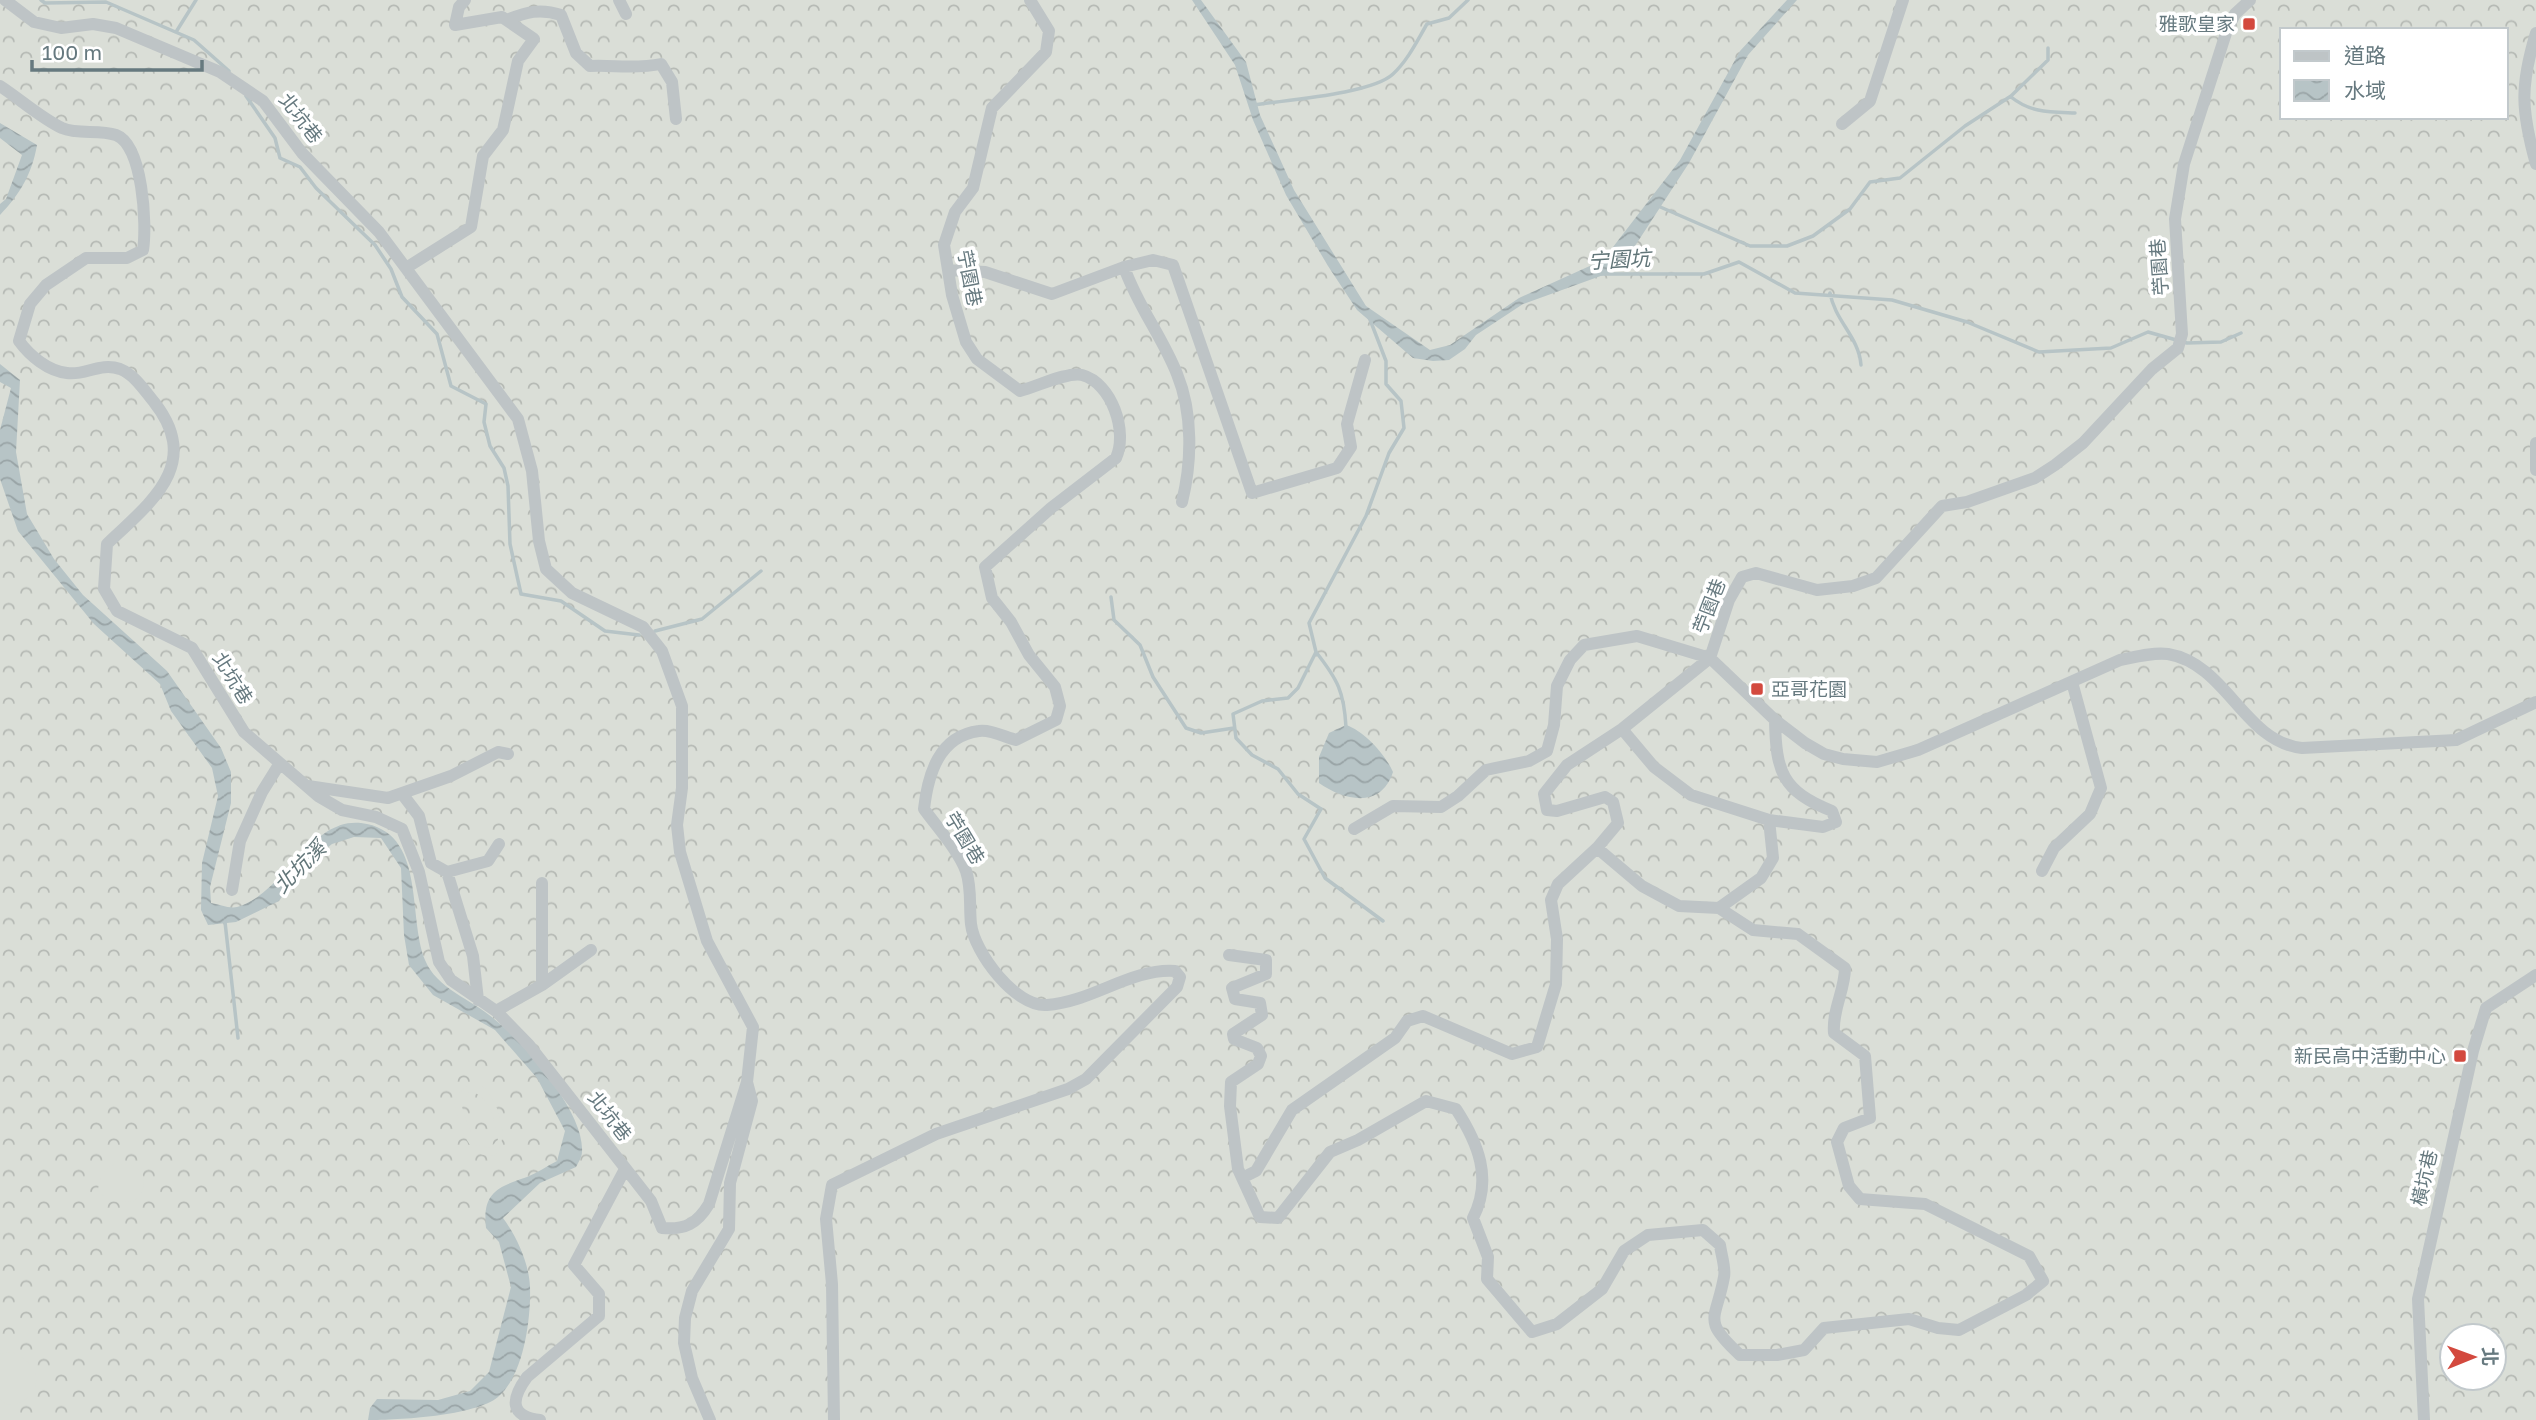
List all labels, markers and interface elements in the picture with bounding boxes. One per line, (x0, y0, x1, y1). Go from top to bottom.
place label: 雅歌皇家 (2159, 12, 2235, 35)
marker: 雅歌皇家 (2241, 16, 2257, 32)
scale bar (32, 28, 201, 72)
legend (2280, 28, 2508, 119)
text: 100 m (42, 39, 102, 65)
text: 道路 (2344, 42, 2386, 68)
text: 水域 (2344, 77, 2386, 103)
street label: 北坑巷 (275, 88, 328, 147)
street label: 苧園巷 (2145, 238, 2172, 296)
water label: 宁園坑 (1587, 244, 1654, 274)
street label: 苧園巷 (954, 248, 987, 308)
street label: 苧園巷 (1688, 575, 1729, 637)
street label: 北坑巷 (209, 647, 258, 708)
place label: 亞哥花園 (1771, 677, 1847, 700)
marker: 亞哥花園 (1749, 681, 1765, 697)
street label: 苧園巷 (941, 807, 990, 868)
water label: 北坑溪 (268, 833, 333, 898)
place label: 新民高中活動中心 (2294, 1044, 2446, 1067)
marker: 新民高中活動中心 (2452, 1048, 2468, 1064)
street label: 北坑巷 (584, 1086, 637, 1145)
street label: 橫坑巷 (2406, 1148, 2441, 1208)
north arrow (2438, 1322, 2508, 1392)
text: 北 (2479, 1347, 2502, 1366)

